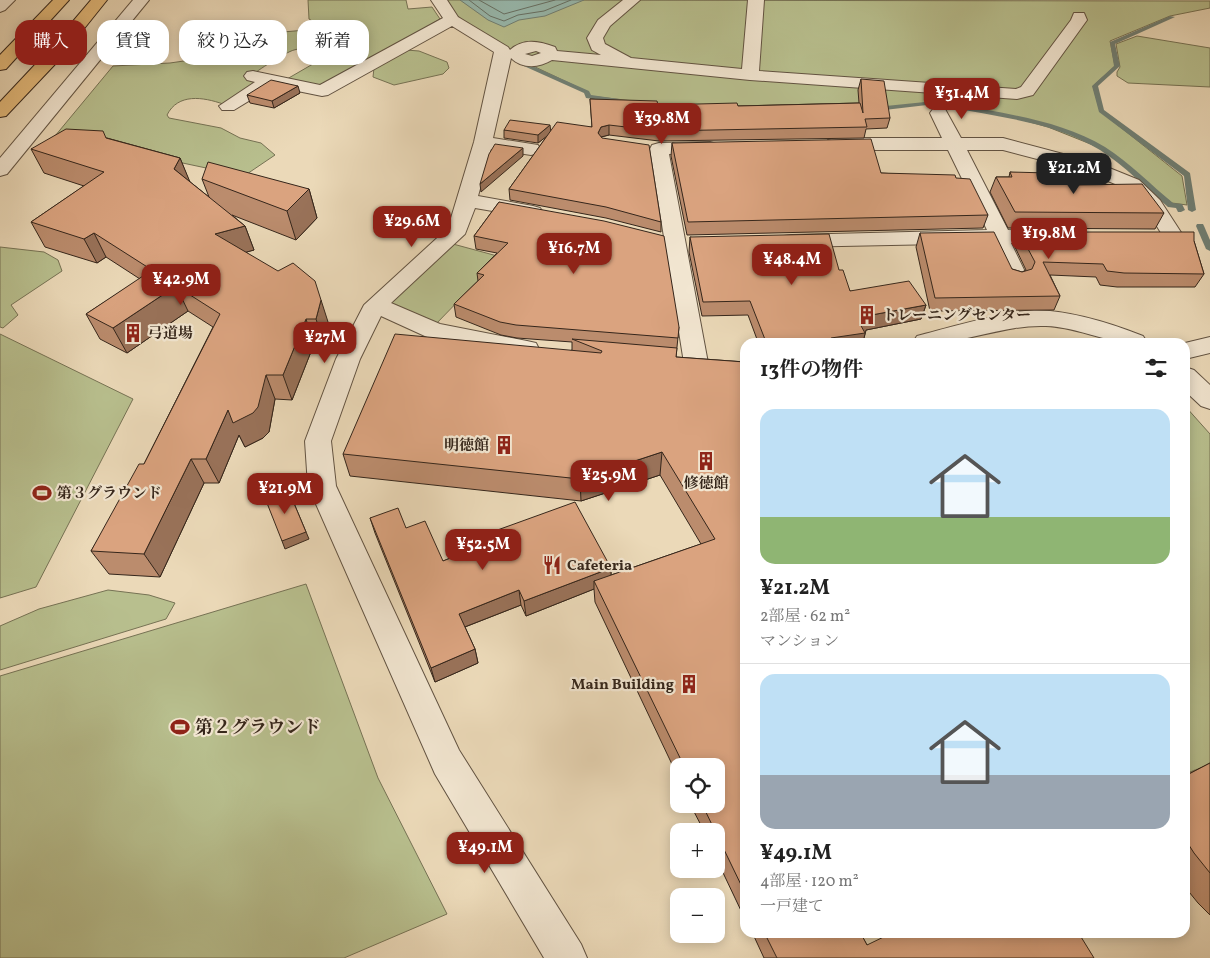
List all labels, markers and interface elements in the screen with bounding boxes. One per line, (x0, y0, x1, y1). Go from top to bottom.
chip: 購入 (15, 20, 87, 65)
chip: 賃貸 (97, 20, 169, 65)
chip: 絞り込み (179, 20, 287, 65)
chip: 新着 (297, 20, 369, 65)
pin: ¥31.4M (921, 78, 1003, 120)
text: ¥31.4M (935, 83, 989, 105)
pin: ¥39.8M (621, 102, 703, 145)
text: ¥39.8M (634, 108, 690, 130)
pin: ¥21.2M (1033, 152, 1115, 195)
text: ¥21.2M (1047, 158, 1101, 180)
pin: ¥29.6M (371, 206, 453, 248)
text: ¥29.6M (384, 211, 440, 233)
pin: ¥19.8M (1008, 218, 1090, 260)
text: ¥19.8M (1022, 223, 1076, 245)
pin: ¥16.7M (533, 232, 615, 275)
text: ¥16.7M (548, 238, 600, 260)
pin: ¥48.4M (751, 244, 833, 286)
text: ¥48.4M (763, 249, 821, 271)
pin: ¥42.9M (140, 264, 222, 306)
text: ¥42.9M (153, 269, 209, 291)
building icon: トレーニングセンター (856, 304, 878, 326)
place label: トレーニングセンター (882, 306, 1031, 327)
building icon: 弓道場 (122, 322, 144, 344)
pin: ¥27M (295, 322, 355, 364)
place label: 弓道場 (148, 324, 193, 345)
text: ¥27M (304, 327, 346, 349)
icon: filters (1142, 354, 1170, 382)
text: 13件の物件 (760, 356, 863, 385)
building icon: 明徳館 (493, 434, 515, 456)
place label: 明徳館 (444, 436, 489, 457)
icon: home (920, 441, 1010, 531)
building icon: 修徳館 (695, 450, 717, 472)
pin: ¥25.9M (568, 460, 650, 502)
text: ¥25.9M (582, 465, 636, 487)
pin: ¥21.9M (244, 472, 326, 515)
place label: 修徳館 (683, 474, 729, 495)
text: ¥21.9M (258, 478, 312, 500)
sports icon: 第３グラウンド (31, 482, 53, 504)
place label: 第３グラウンド (57, 484, 162, 505)
pin: ¥52.5M (442, 528, 524, 571)
text: ¥52.5M (456, 534, 510, 556)
restaurant icon: Cafeteria (541, 554, 563, 576)
place label: Cafeteria (567, 556, 632, 577)
text: ¥21.2M (760, 574, 830, 603)
text: 2部屋 · 62 m² (760, 606, 850, 628)
text: マンション (760, 631, 839, 653)
building icon: Main Building (678, 673, 700, 695)
place label: Main Building (571, 675, 674, 696)
icon: home (920, 707, 1010, 797)
sports icon: 第２グラウンド (169, 716, 191, 738)
place label: 第２グラウンド (195, 716, 321, 741)
map controls (670, 758, 725, 943)
button: locate (670, 758, 725, 813)
button: + (670, 823, 725, 878)
pin: ¥49.1M (444, 832, 526, 874)
text: ¥49.1M (458, 837, 512, 859)
text: ¥49.1M (760, 839, 832, 868)
text: 4部屋 · 120 m² (760, 871, 859, 893)
button: − (670, 888, 725, 943)
text: 一戸建て (760, 896, 824, 918)

